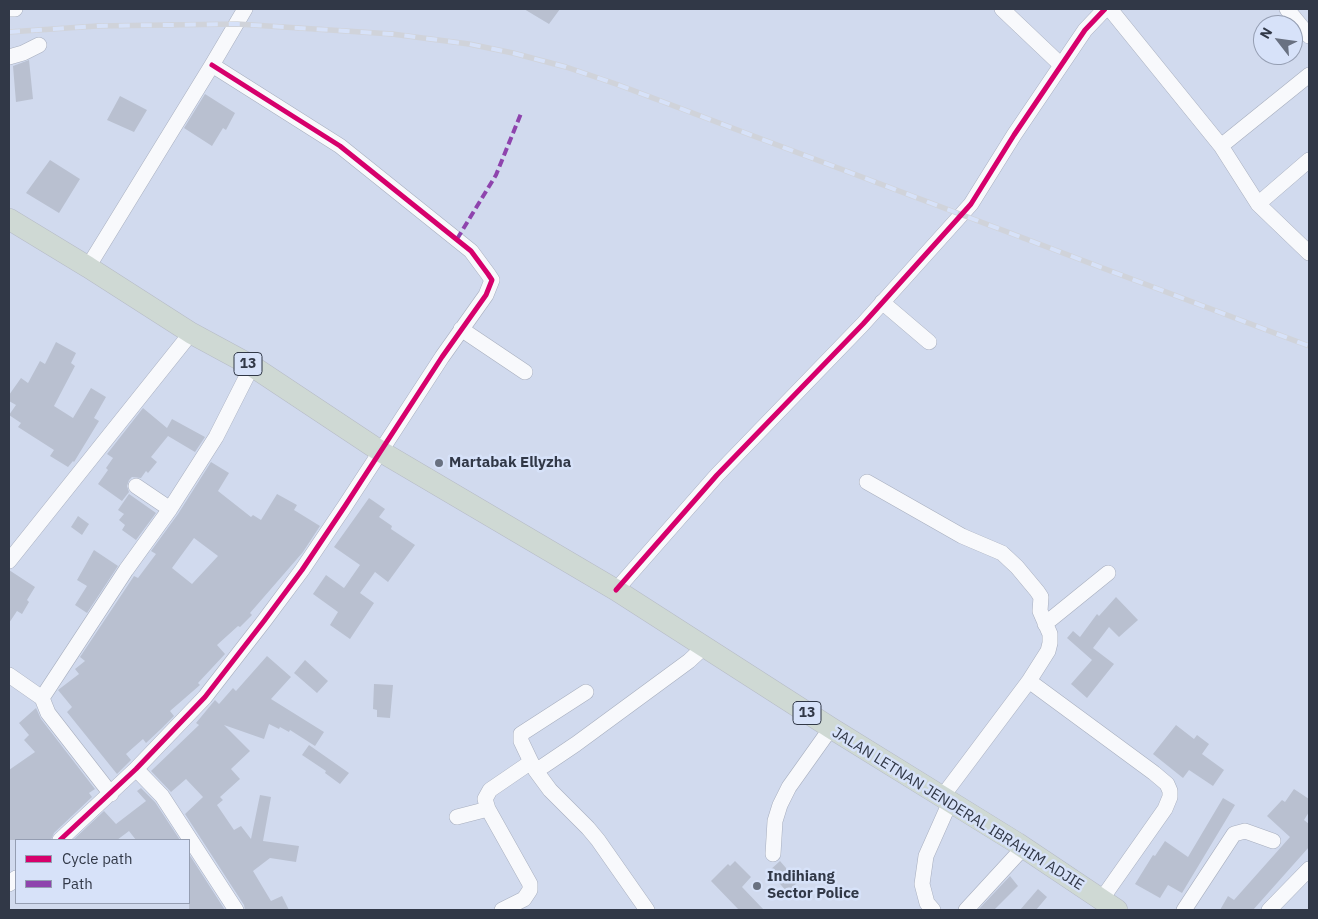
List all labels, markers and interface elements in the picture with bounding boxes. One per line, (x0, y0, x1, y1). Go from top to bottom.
north arrow (1253, 15, 1303, 65)
text: N (1256, 24, 1276, 42)
road number: 13 (234, 352, 262, 376)
place label: Martabak Ellyzha (449, 454, 571, 472)
marker: Martabak Ellyzha (433, 457, 445, 469)
road number: 13 (793, 701, 821, 724)
street label: JALAN LETNAN JENDERAL IBRAHIM ADJIE (829, 724, 1087, 894)
legend (15, 839, 190, 904)
text: Cycle path (62, 849, 133, 868)
place label: Indihiang Sector Police (767, 868, 859, 903)
text: Path (62, 874, 93, 893)
marker: Indihiang Sector Police (751, 880, 763, 892)

